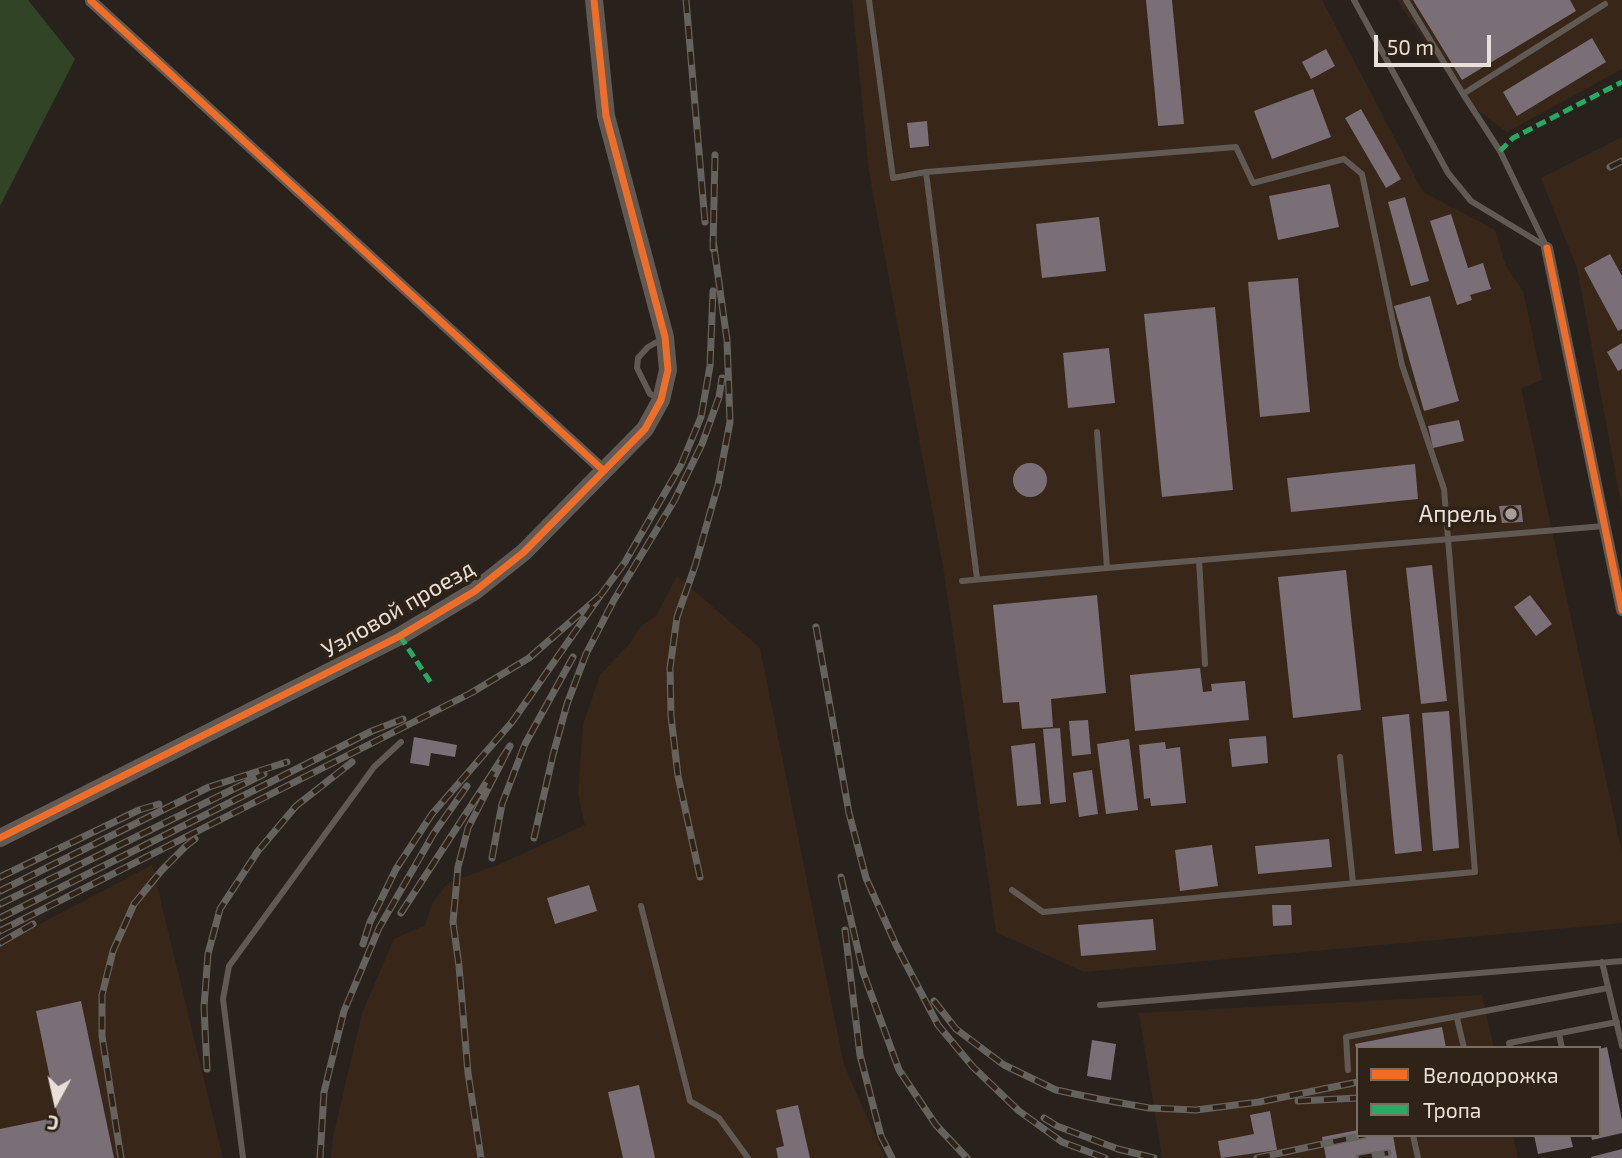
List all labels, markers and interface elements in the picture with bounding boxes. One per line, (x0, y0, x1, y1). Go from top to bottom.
scale bar (1377, 21, 1494, 65)
text: 50 m (1387, 34, 1434, 59)
place label: Апрель (1419, 500, 1497, 528)
marker: Апрель (1503, 506, 1519, 522)
street label: Узловой проезд (317, 554, 479, 664)
legend (1356, 1046, 1601, 1137)
text: Велодорожка (1423, 1062, 1559, 1087)
north arrow (21, 1067, 91, 1137)
text: Тропа (1423, 1097, 1481, 1122)
text: С (46, 1111, 60, 1135)

